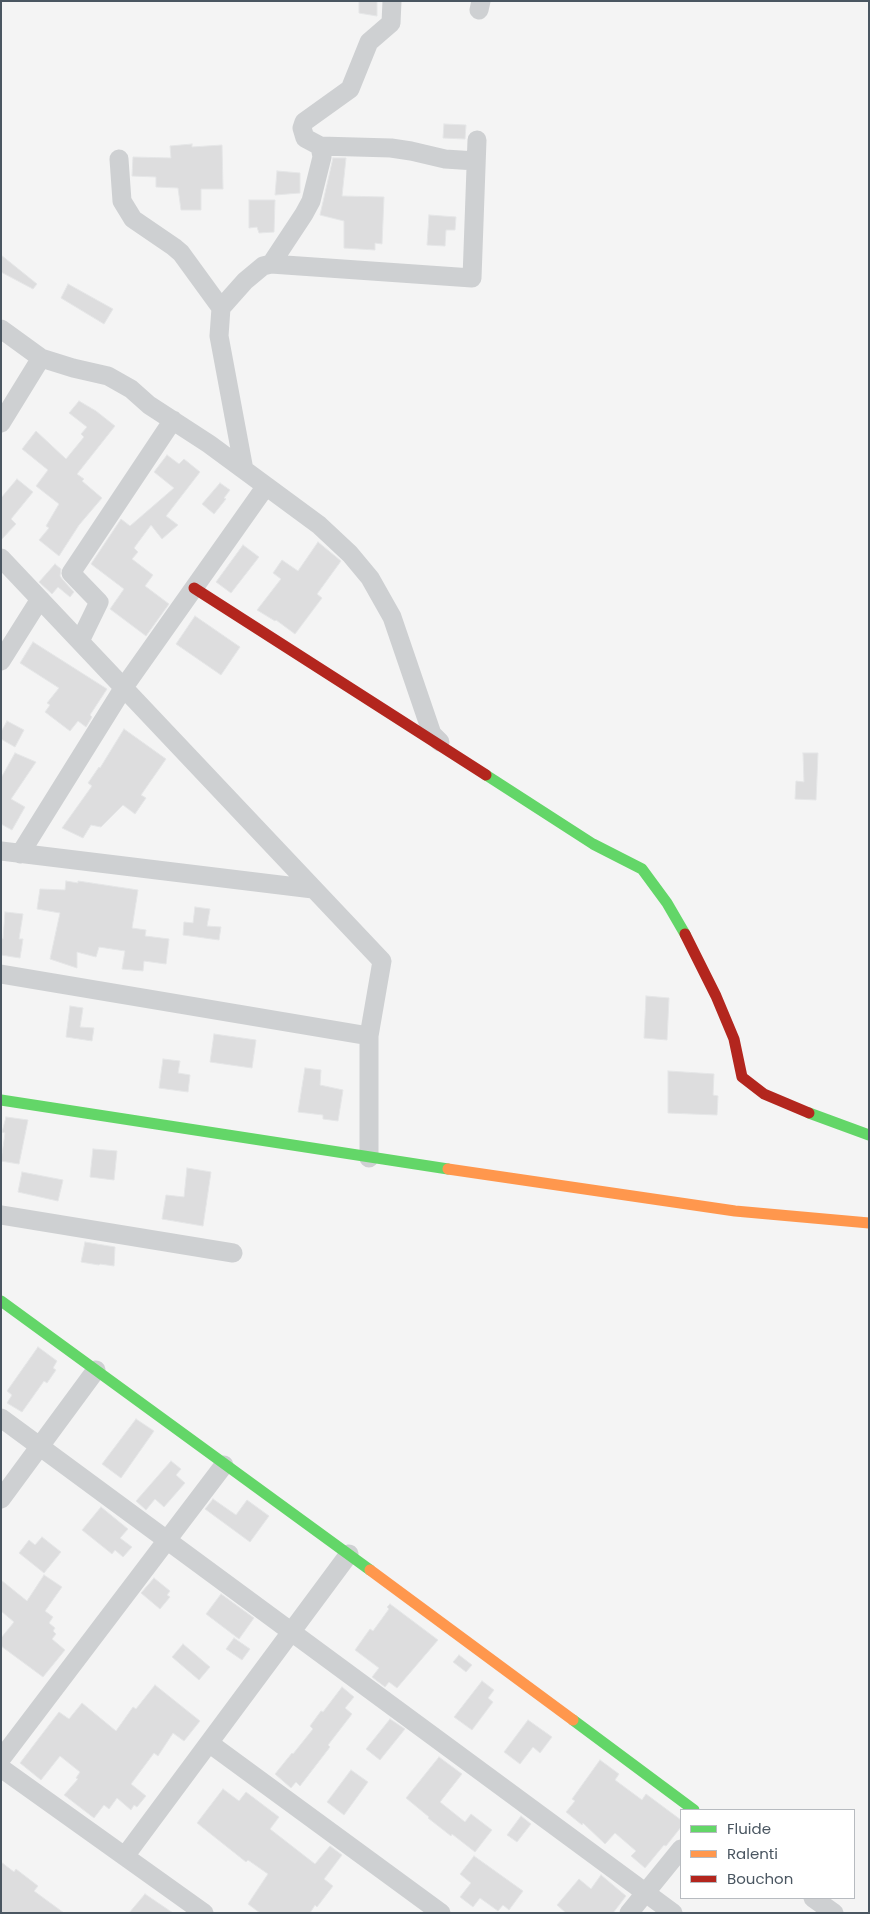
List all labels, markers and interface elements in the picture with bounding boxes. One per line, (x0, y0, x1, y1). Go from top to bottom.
legend (680, 1809, 855, 1899)
text: Fluide (727, 1818, 771, 1839)
text: Ralenti (727, 1843, 778, 1864)
text: Bouchon (727, 1868, 793, 1889)

